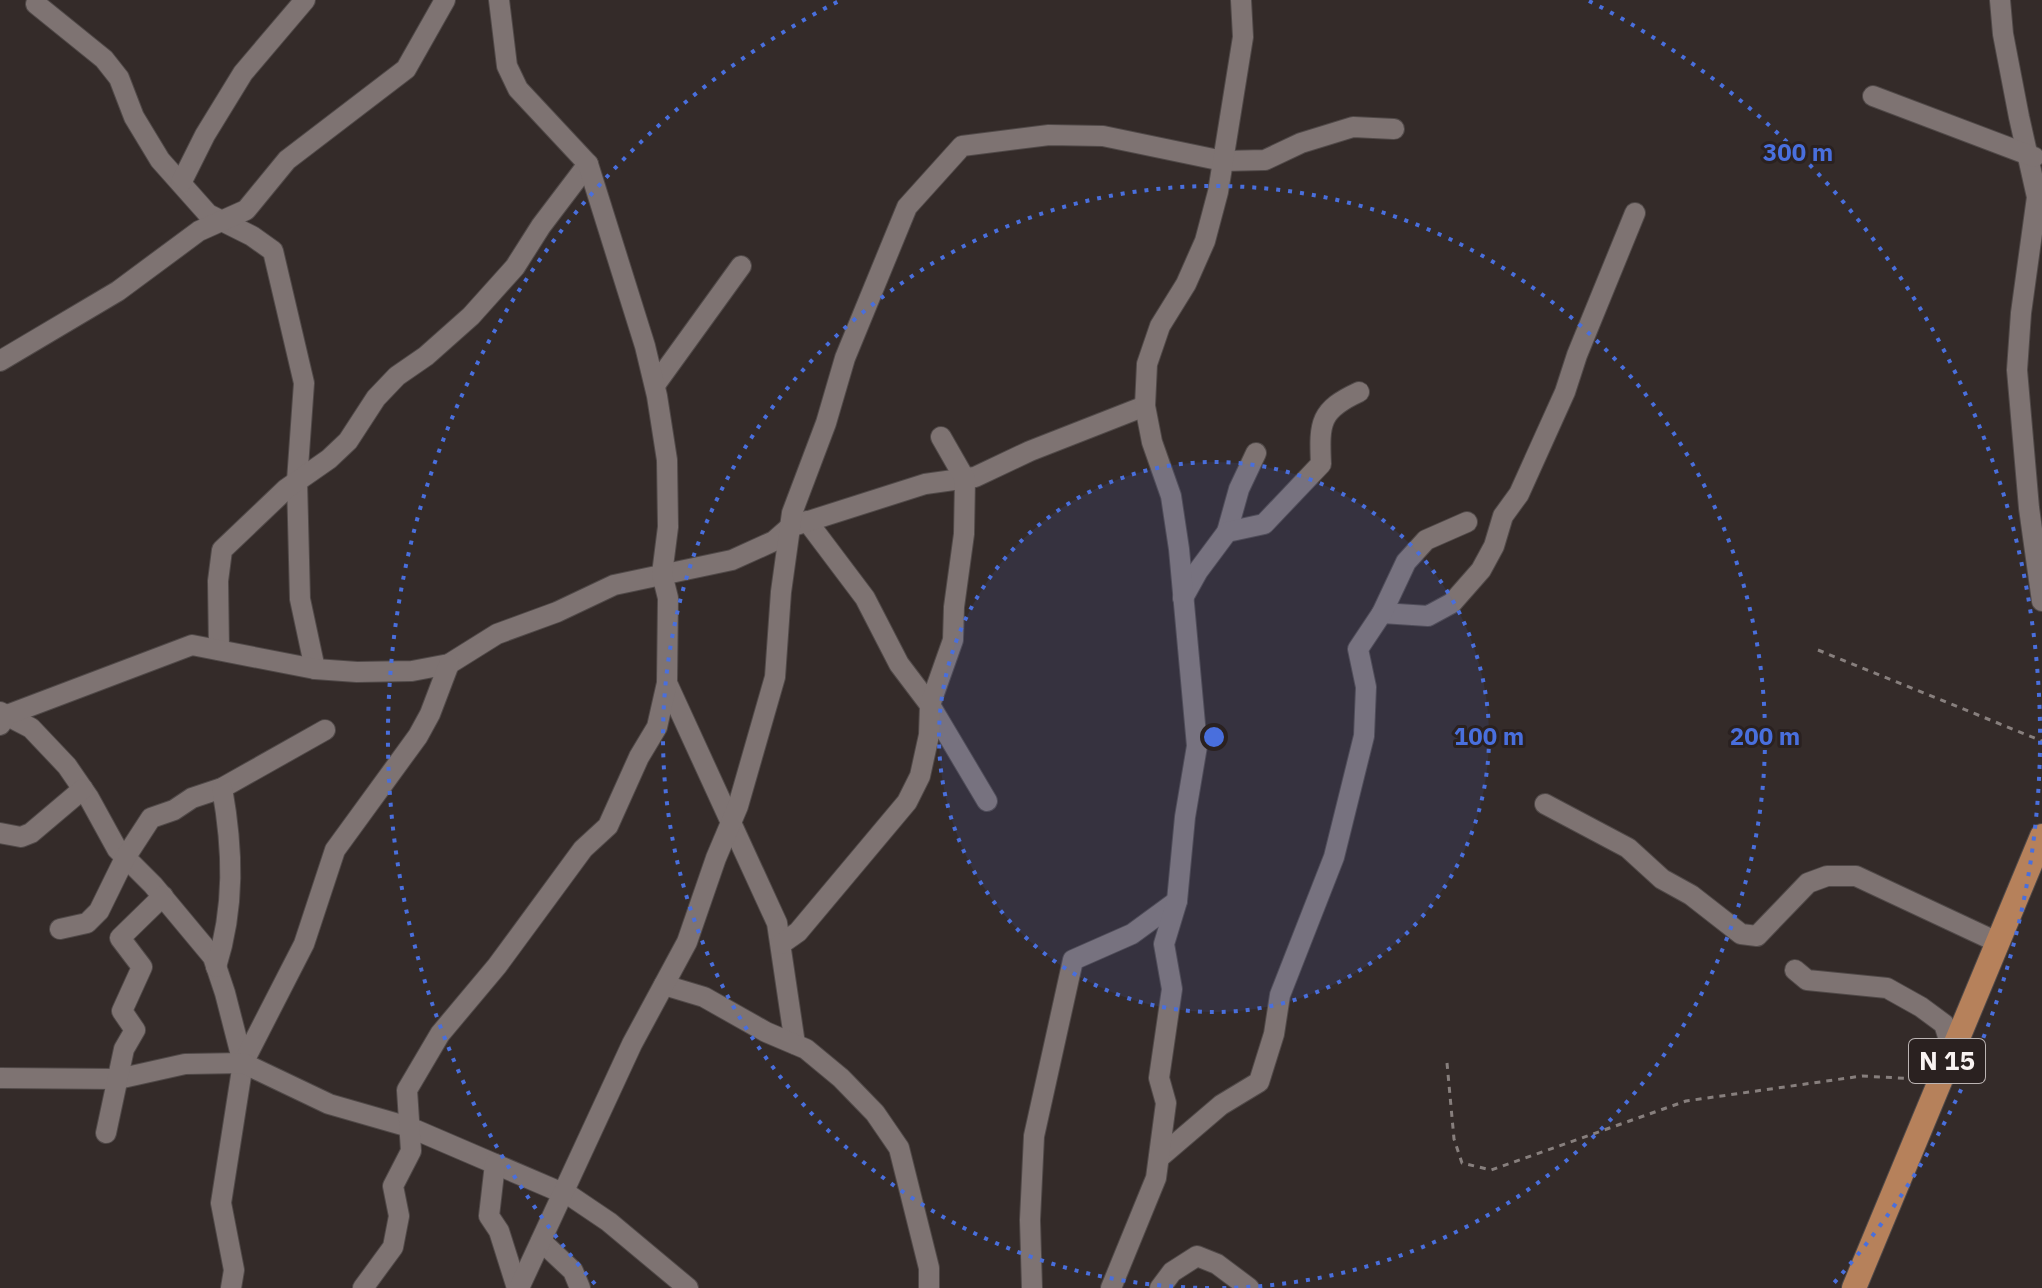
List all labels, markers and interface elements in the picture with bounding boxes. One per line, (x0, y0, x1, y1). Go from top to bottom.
text: 300 m (1763, 136, 1833, 168)
text: 100 m (1454, 720, 1524, 752)
text: 200 m (1730, 720, 1800, 752)
centre of rings (1200, 723, 1228, 751)
road number: N 15 (1909, 1039, 1985, 1083)

